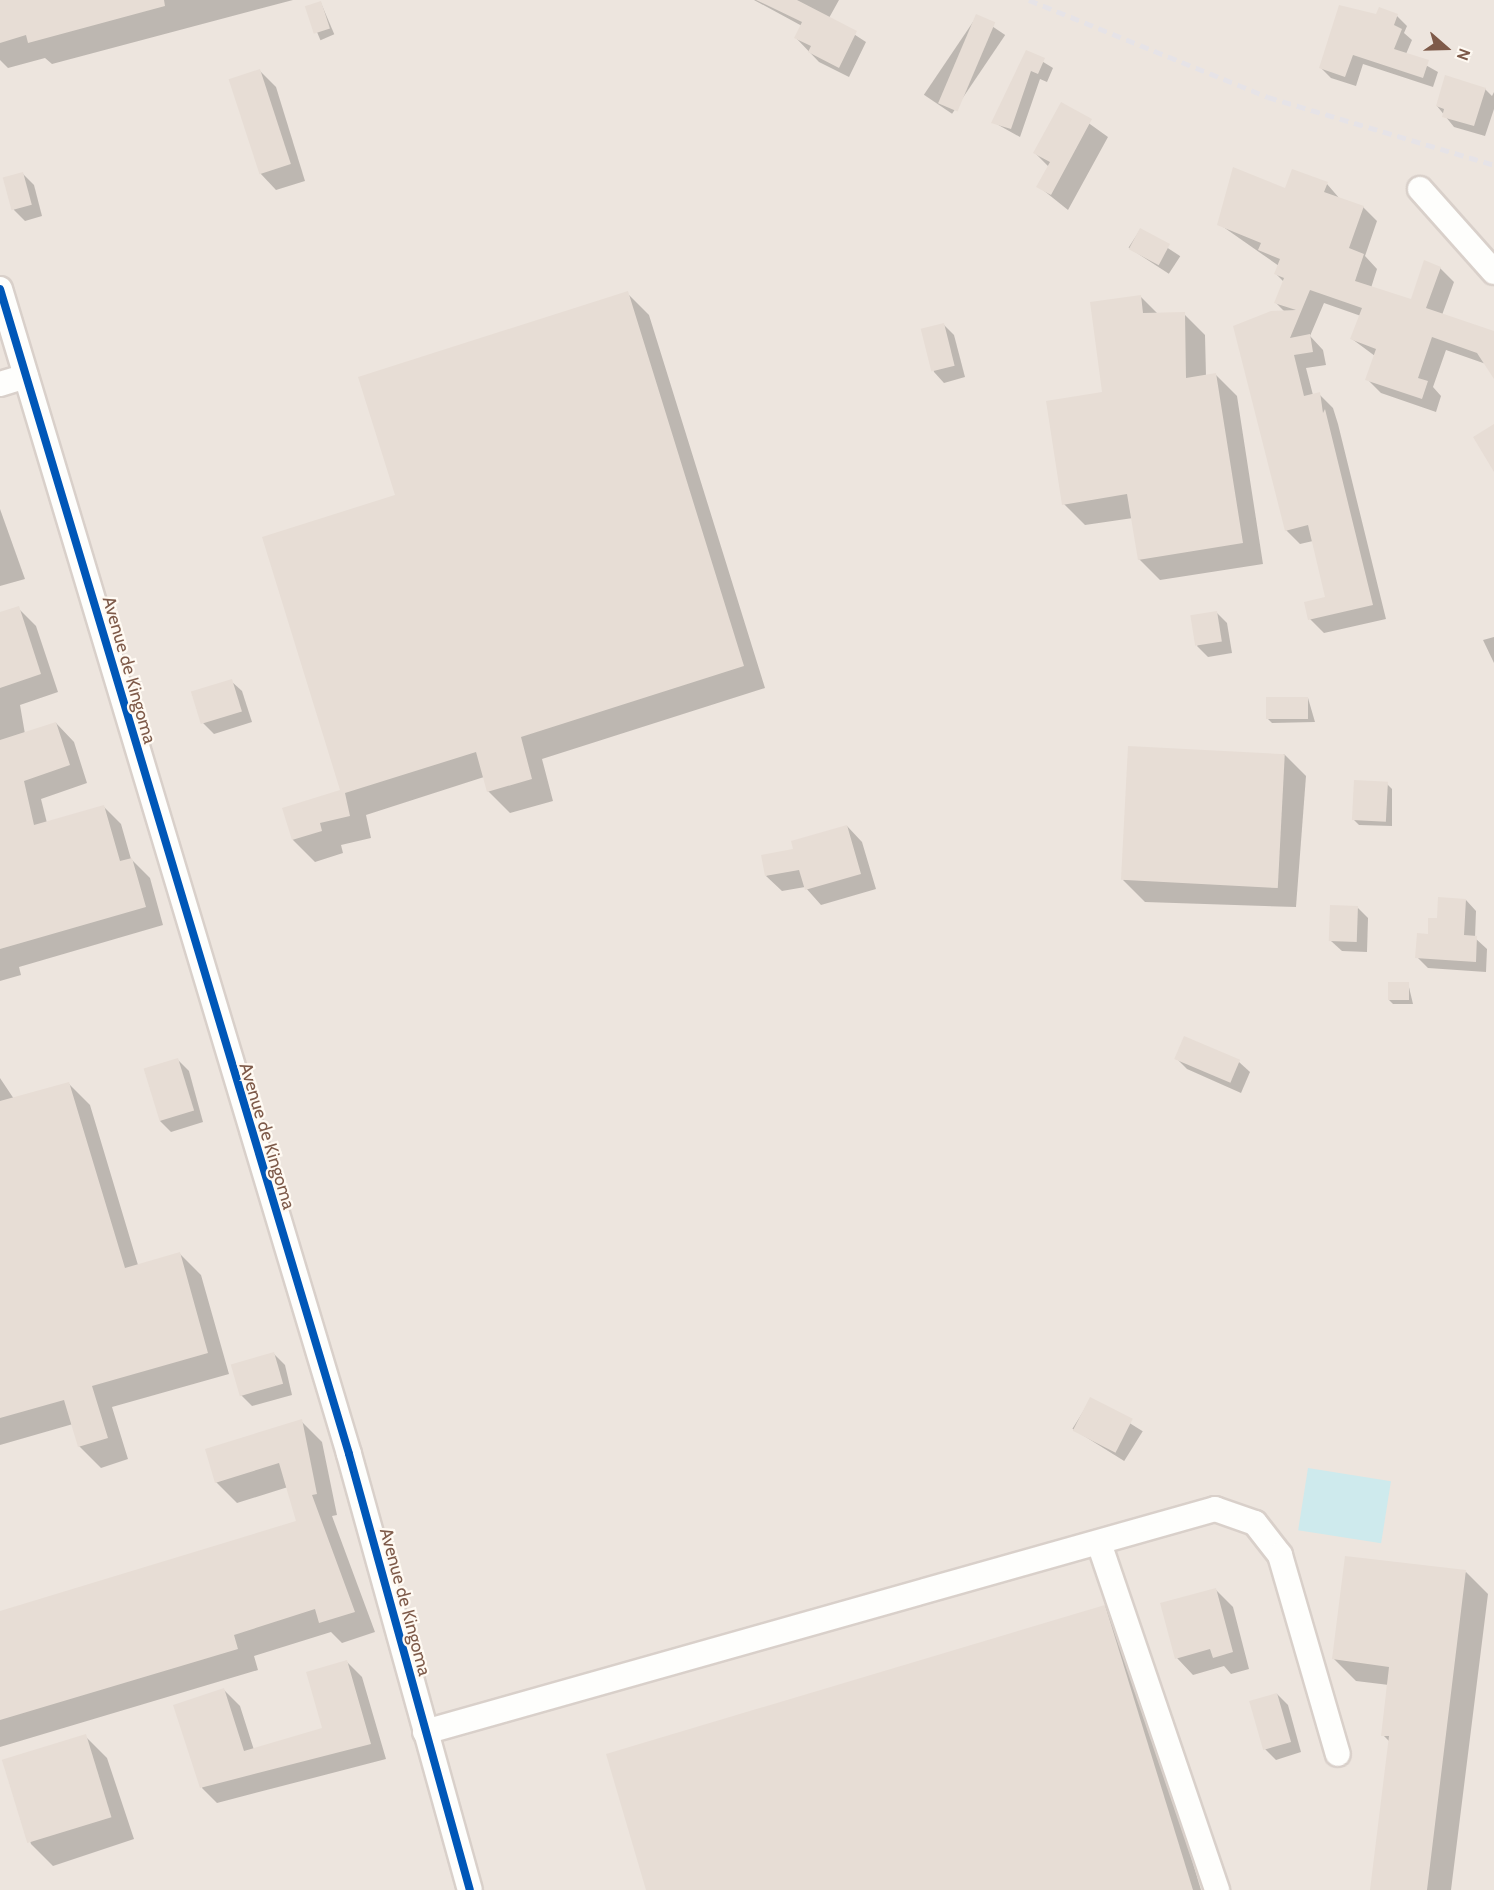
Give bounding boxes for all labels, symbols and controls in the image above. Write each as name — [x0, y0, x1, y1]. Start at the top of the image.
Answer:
north arrow — [1416, 18, 1476, 78]
text: N — [1453, 46, 1474, 63]
street label: Avenue de Kingoma — [98, 594, 160, 746]
street label: Avenue de Kingoma — [234, 1060, 300, 1212]
street label: Avenue de Kingoma — [375, 1526, 435, 1678]

